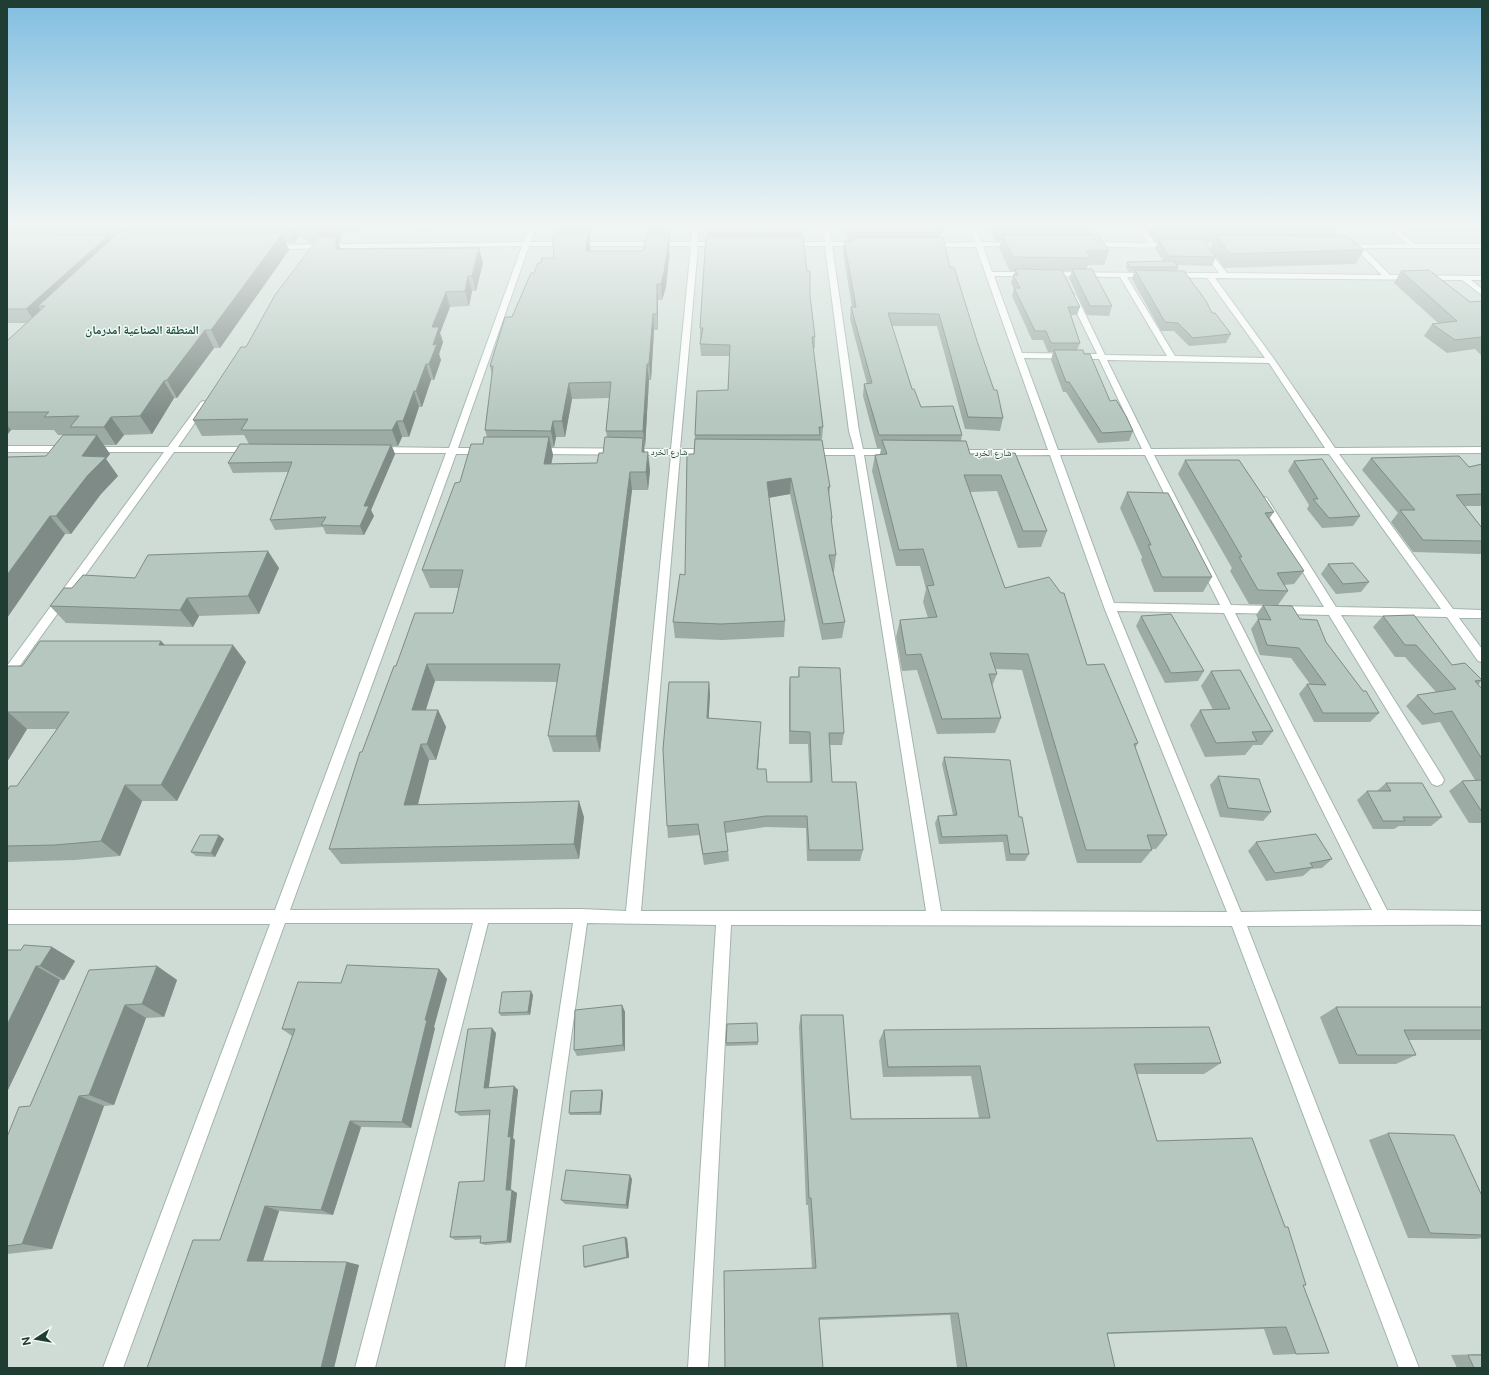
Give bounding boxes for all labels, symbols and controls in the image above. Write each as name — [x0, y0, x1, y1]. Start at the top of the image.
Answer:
district label: المنطقة الصناعية امدرمان — [85, 323, 199, 338]
street label: شارع الخرد — [651, 446, 687, 458]
street label: شارع الخرد — [975, 447, 1011, 459]
north arrow — [16, 1319, 56, 1359]
text: N — [19, 1336, 33, 1347]

